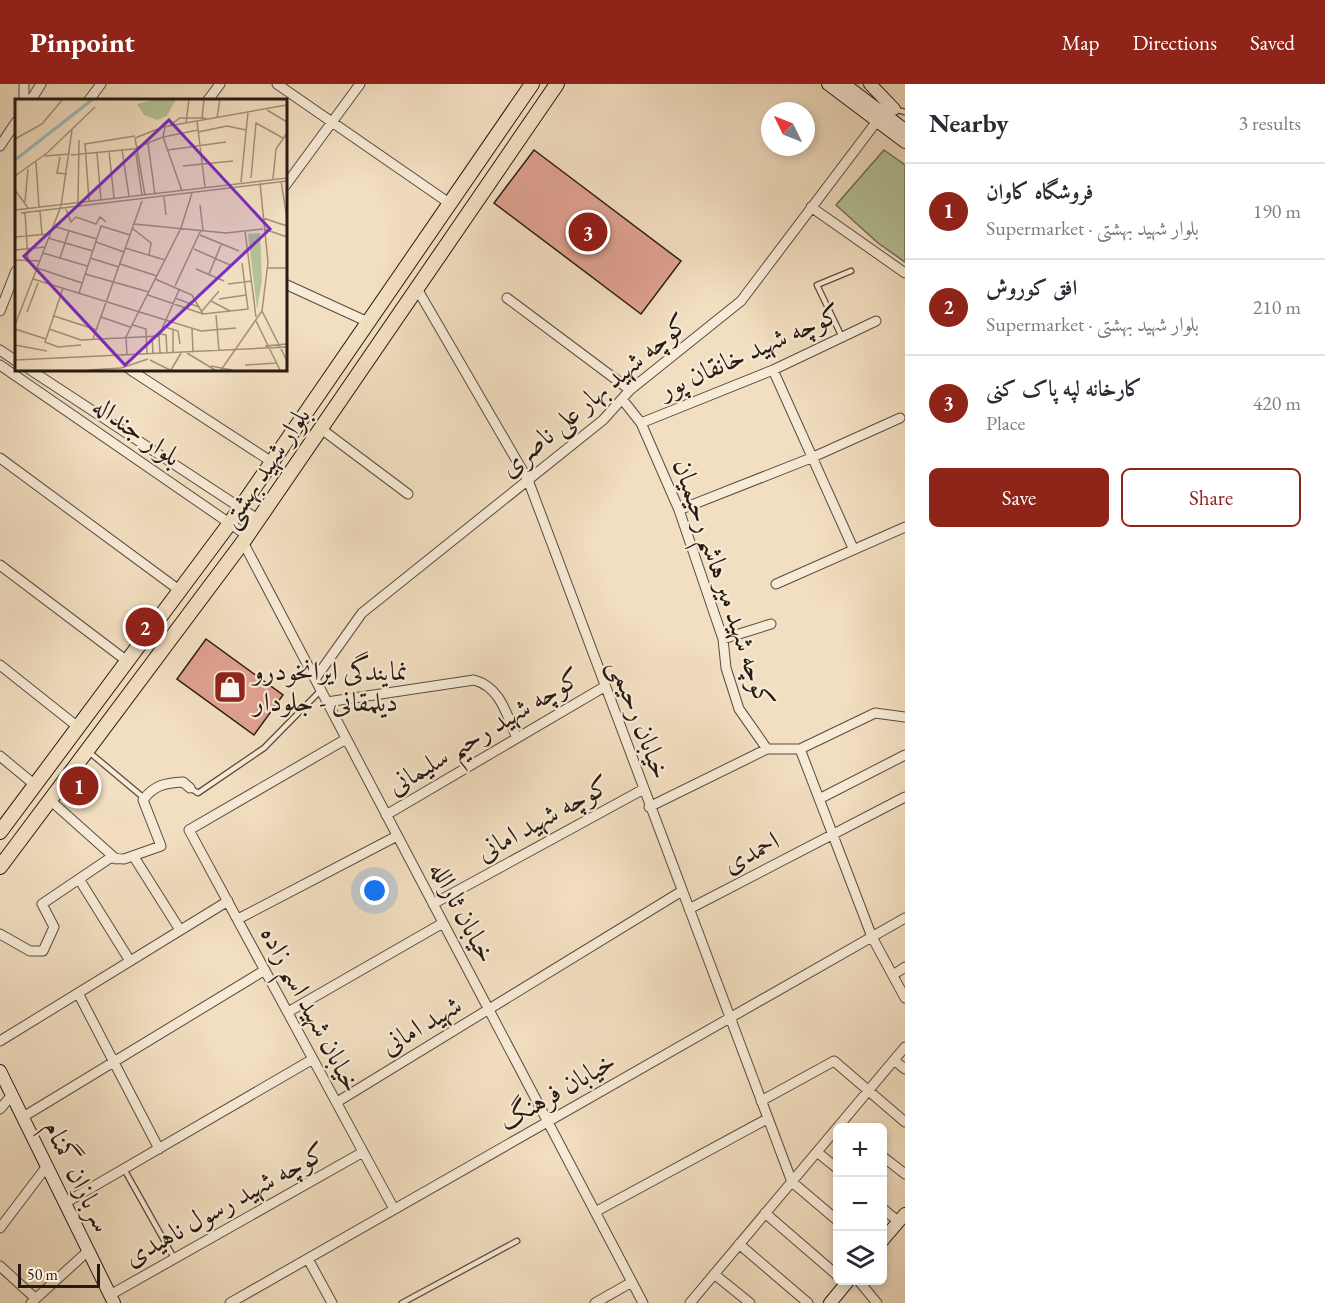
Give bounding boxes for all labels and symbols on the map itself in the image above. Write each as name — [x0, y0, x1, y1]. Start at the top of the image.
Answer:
inset map — [15, 99, 286, 370]
north arrow — [761, 102, 815, 156]
pin: 3 — [568, 210, 608, 254]
street label: کوچه شهید خانقان پور — [651, 295, 847, 409]
street label: کوچه شهید بهار علی ناصری — [492, 305, 698, 487]
street label: بلوار جنداله — [86, 388, 188, 474]
street label: بلوار شهید بهشتی — [211, 400, 319, 535]
street label: کوچه شهید میر هاشم رحیمیان — [656, 454, 783, 715]
pin: 2 — [126, 604, 164, 650]
place label: نمایندگی ایرانخودرو دیلمقانی - جلودار — [250, 651, 408, 719]
street label: خیابان رحیمی — [601, 654, 679, 784]
street label: کوچه شهید رحیم سلیمانی — [380, 659, 592, 811]
shop icon: نمایندگی ایرانخودرو دیلمقانی - جلودار — [212, 669, 248, 705]
pin: 1 — [60, 764, 98, 808]
street label: کوچه شهید امانی — [470, 766, 616, 870]
street label: احمدی — [717, 823, 785, 881]
street label: خیابان ثارالله — [422, 855, 505, 969]
your location — [360, 876, 389, 905]
street label: خیابان شهید اسم زاده — [244, 920, 370, 1103]
street label: شهید امانی — [374, 987, 468, 1062]
street label: خیابان فرهنگ — [492, 1043, 621, 1138]
street label: سربازان گمنام — [31, 1114, 121, 1240]
street label: کوچه شهید رسول ناهیدی — [117, 1133, 333, 1275]
scale bar — [18, 1261, 100, 1288]

